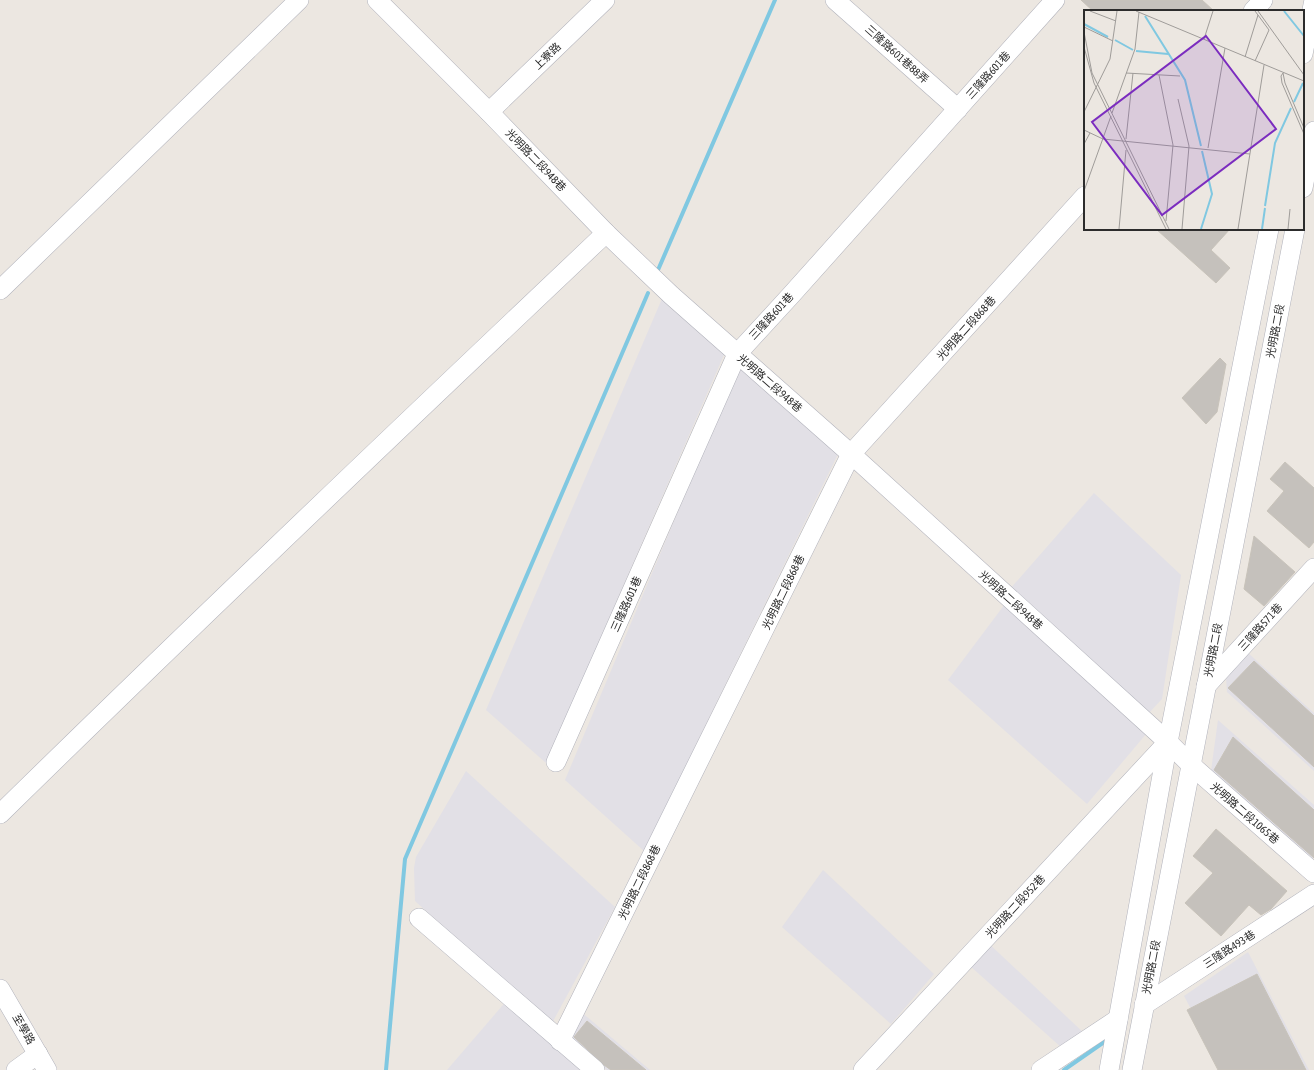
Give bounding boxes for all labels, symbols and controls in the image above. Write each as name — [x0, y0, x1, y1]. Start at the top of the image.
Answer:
inset map — [1084, 10, 1304, 230]
street label: 三隆路601巷88弄 — [863, 22, 931, 86]
street label: 上寮路 — [531, 40, 563, 72]
street label: 三隆路601巷 — [964, 49, 1012, 101]
street label: 光明路二段948巷 — [503, 127, 569, 193]
street label: 三隆路601巷 — [746, 290, 796, 342]
street label: 光明路二段868巷 — [934, 294, 998, 362]
street label: 光明路二段 — [1264, 303, 1286, 359]
street label: 光明路二段948巷 — [735, 352, 805, 414]
street label: 光明路二段868巷 — [760, 553, 806, 631]
street label: 光明路二段948巷 — [977, 568, 1045, 632]
street label: 三隆路601巷 — [608, 574, 644, 634]
street label: 三隆路571巷 — [1236, 601, 1284, 653]
street label: 光明路二段 — [1202, 622, 1224, 678]
street label: 光明路二段1065巷 — [1208, 780, 1282, 846]
street label: 光明路二段868巷 — [616, 843, 662, 921]
street label: 光明路二段952巷 — [983, 872, 1047, 940]
street label: 三隆路493巷 — [1201, 928, 1257, 970]
street label: 光明路二段 — [1140, 939, 1162, 995]
street label: 至學路 — [11, 1012, 37, 1046]

